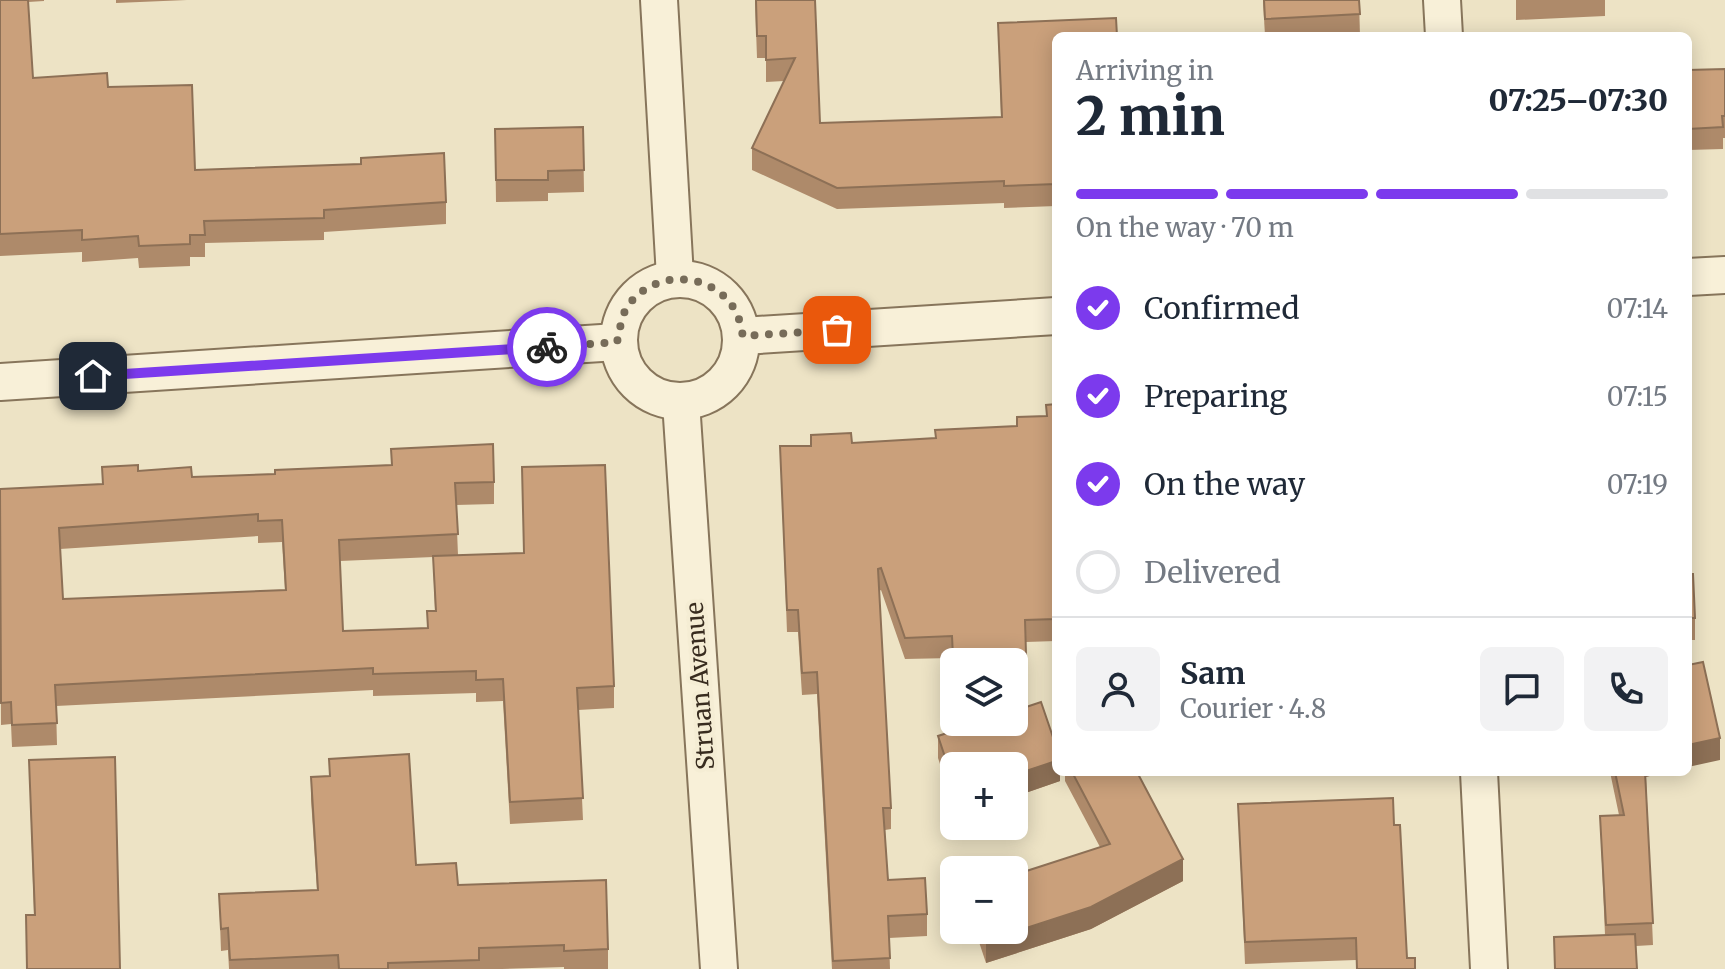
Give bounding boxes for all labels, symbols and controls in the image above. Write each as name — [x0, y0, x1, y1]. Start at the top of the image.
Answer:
text: Arriving in — [1076, 54, 1214, 87]
text: 07:25–07:30 — [1489, 81, 1668, 119]
text: 2 min — [1076, 84, 1225, 149]
text: On the way · 70 m — [1076, 211, 1294, 244]
icon: check — [1076, 286, 1120, 330]
text: Confirmed — [1144, 289, 1299, 327]
text: 07:14 — [1607, 292, 1668, 325]
pin — [803, 296, 871, 364]
courier — [507, 307, 587, 387]
icon: bag — [815, 308, 859, 352]
icon: bike — [525, 325, 569, 369]
pin — [59, 342, 127, 410]
icon: home — [71, 354, 115, 398]
icon: check — [1076, 374, 1120, 418]
text: Preparing — [1144, 377, 1287, 415]
text: 07:15 — [1607, 380, 1668, 413]
icon: check — [1076, 462, 1120, 506]
text: On the way — [1144, 465, 1305, 503]
text: 07:19 — [1607, 468, 1668, 501]
text: Delivered — [1144, 553, 1281, 591]
street label: Struan Avenue — [679, 601, 721, 771]
button: person — [1076, 647, 1160, 731]
button: chat — [1480, 647, 1564, 731]
button: phone — [1584, 647, 1668, 731]
map controls — [940, 648, 1028, 944]
button: layers — [940, 648, 1028, 736]
text: Sam — [1180, 654, 1245, 692]
text: Courier · 4.8 — [1180, 692, 1326, 725]
button: + — [940, 752, 1028, 840]
button: − — [940, 856, 1028, 944]

